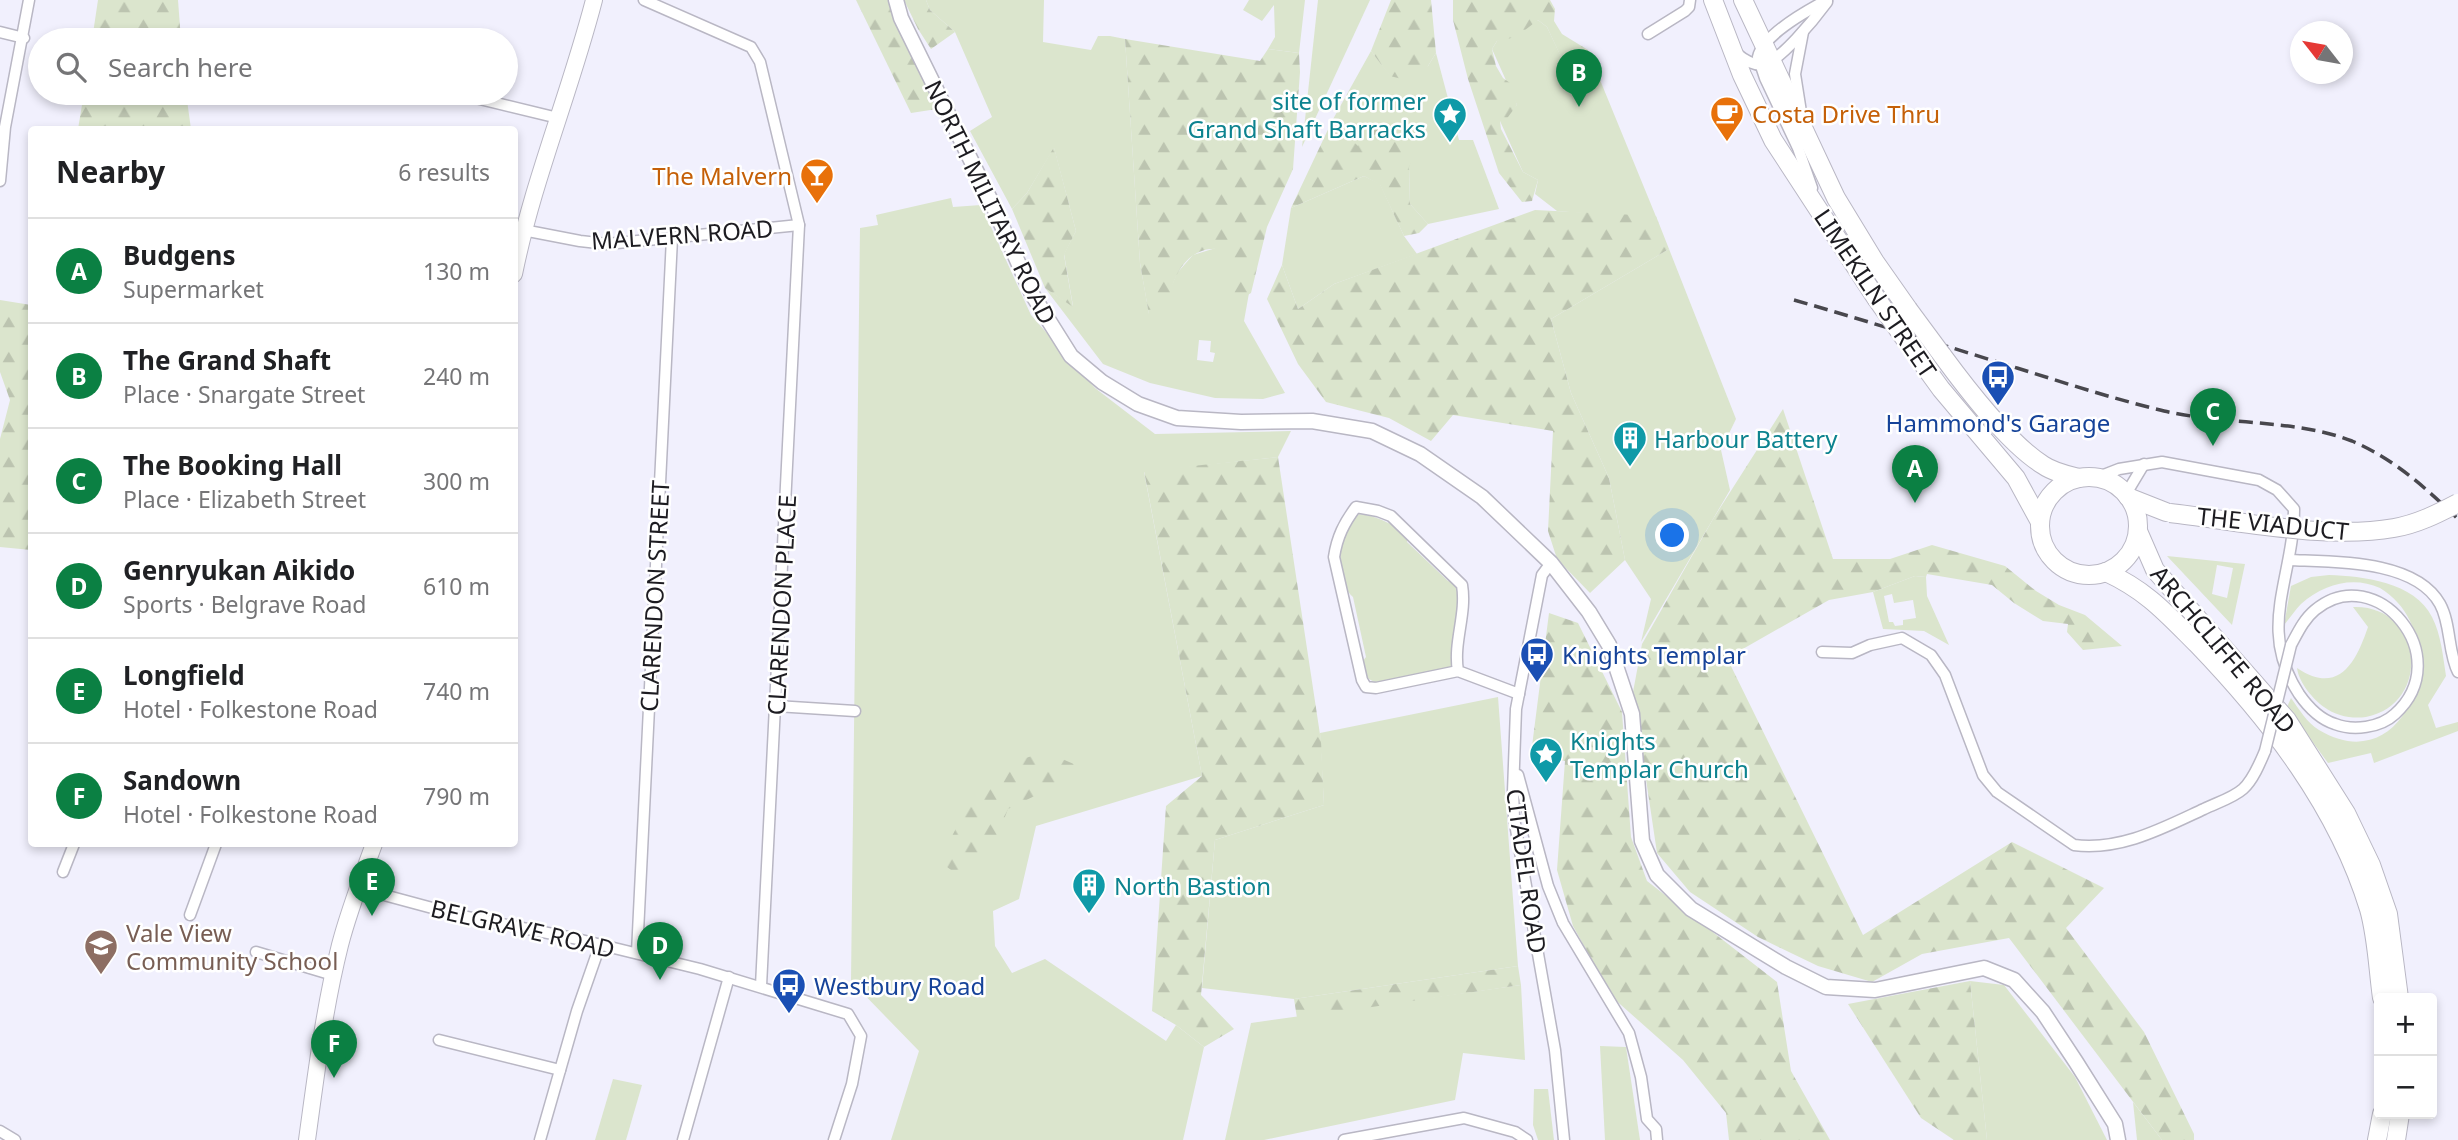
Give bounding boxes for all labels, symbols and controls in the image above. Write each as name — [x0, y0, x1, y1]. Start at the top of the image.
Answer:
north arrow — [2290, 21, 2353, 84]
search box — [28, 28, 518, 105]
icon: search — [52, 48, 90, 86]
text: Search here — [108, 49, 253, 85]
pin: B — [1556, 49, 1602, 107]
street label: NORTH MILITARY ROAD — [917, 74, 1065, 330]
place label: site of former Grand Shaft Barracks — [1187, 84, 1426, 145]
cafe icon: Costa Drive Thru — [1708, 94, 1746, 143]
place icon: site of former Grand Shaft Barracks — [1431, 95, 1469, 144]
place label: Costa Drive Thru — [1752, 97, 1940, 130]
text: Nearby — [56, 151, 165, 192]
text: 6 results — [398, 156, 490, 188]
bar icon: The Malvern — [798, 156, 836, 205]
place label: The Malvern — [652, 159, 792, 192]
street label: LIMEKILN STREET — [1807, 202, 1945, 385]
street label: MALVERN ROAD — [590, 211, 774, 257]
text: Budgens — [123, 237, 236, 273]
text: A — [71, 255, 87, 287]
text: 130 m — [423, 255, 490, 287]
text: Supermarket — [123, 273, 264, 305]
text: The Grand Shaft — [123, 342, 331, 378]
bus stop icon: Hammond's Garage — [1979, 358, 2017, 407]
text: B — [71, 360, 87, 392]
text: 240 m — [423, 360, 490, 392]
text: Place · Snargate Street — [123, 378, 365, 410]
pin: C — [2190, 388, 2236, 446]
place label: Hammond's Garage — [1886, 406, 2110, 439]
building icon: Harbour Battery — [1611, 419, 1649, 468]
place label: Harbour Battery — [1654, 422, 1838, 455]
pin: A — [1892, 445, 1938, 503]
text: The Booking Hall — [123, 447, 342, 483]
text: C — [72, 465, 86, 497]
text: 300 m — [423, 465, 490, 497]
street label: CLARENDON STREET — [631, 479, 677, 713]
text: Place · Elizabeth Street — [123, 483, 366, 515]
street label: CLARENDON PLACE — [759, 494, 803, 716]
street label: THE VIADUCT — [2196, 499, 2351, 547]
your location — [1655, 518, 1689, 552]
text: Genryukan Aikido — [123, 552, 355, 588]
street label: ARCHCLIFFE ROAD — [2144, 558, 2304, 740]
text: D — [71, 570, 87, 602]
text: 610 m — [423, 570, 490, 602]
text: Sports · Belgrave Road — [123, 588, 366, 620]
bus stop icon: Knights Templar — [1518, 635, 1556, 684]
place label: Knights Templar — [1562, 638, 1746, 671]
text: Longfield — [123, 657, 245, 693]
text: E — [73, 675, 85, 707]
text: 740 m — [423, 675, 490, 707]
text: Hotel · Folkestone Road — [123, 693, 378, 725]
place label: Knights Templar Church — [1570, 724, 1749, 785]
place icon: Knights Templar Church — [1527, 735, 1565, 784]
text: Sandown — [123, 762, 241, 798]
text: F — [73, 780, 85, 812]
text: 790 m — [423, 780, 490, 812]
street label: CITADEL ROAD — [1499, 786, 1555, 956]
text: Hotel · Folkestone Road — [123, 798, 378, 830]
pin: E — [349, 858, 395, 916]
building icon: North Bastion — [1070, 866, 1108, 915]
place label: North Bastion — [1114, 869, 1271, 902]
street label: BELGRAVE ROAD — [428, 891, 618, 965]
place label: Vale View Community School — [126, 916, 338, 977]
pin: D — [637, 922, 683, 980]
school or university icon: Vale View Community School — [82, 927, 120, 976]
bus stop icon: Westbury Road — [770, 966, 808, 1015]
place label: Westbury Road — [814, 969, 985, 1002]
map controls — [2374, 993, 2437, 1119]
button: + — [2374, 993, 2437, 1056]
pin: F — [311, 1020, 357, 1078]
button: − — [2374, 1056, 2437, 1119]

